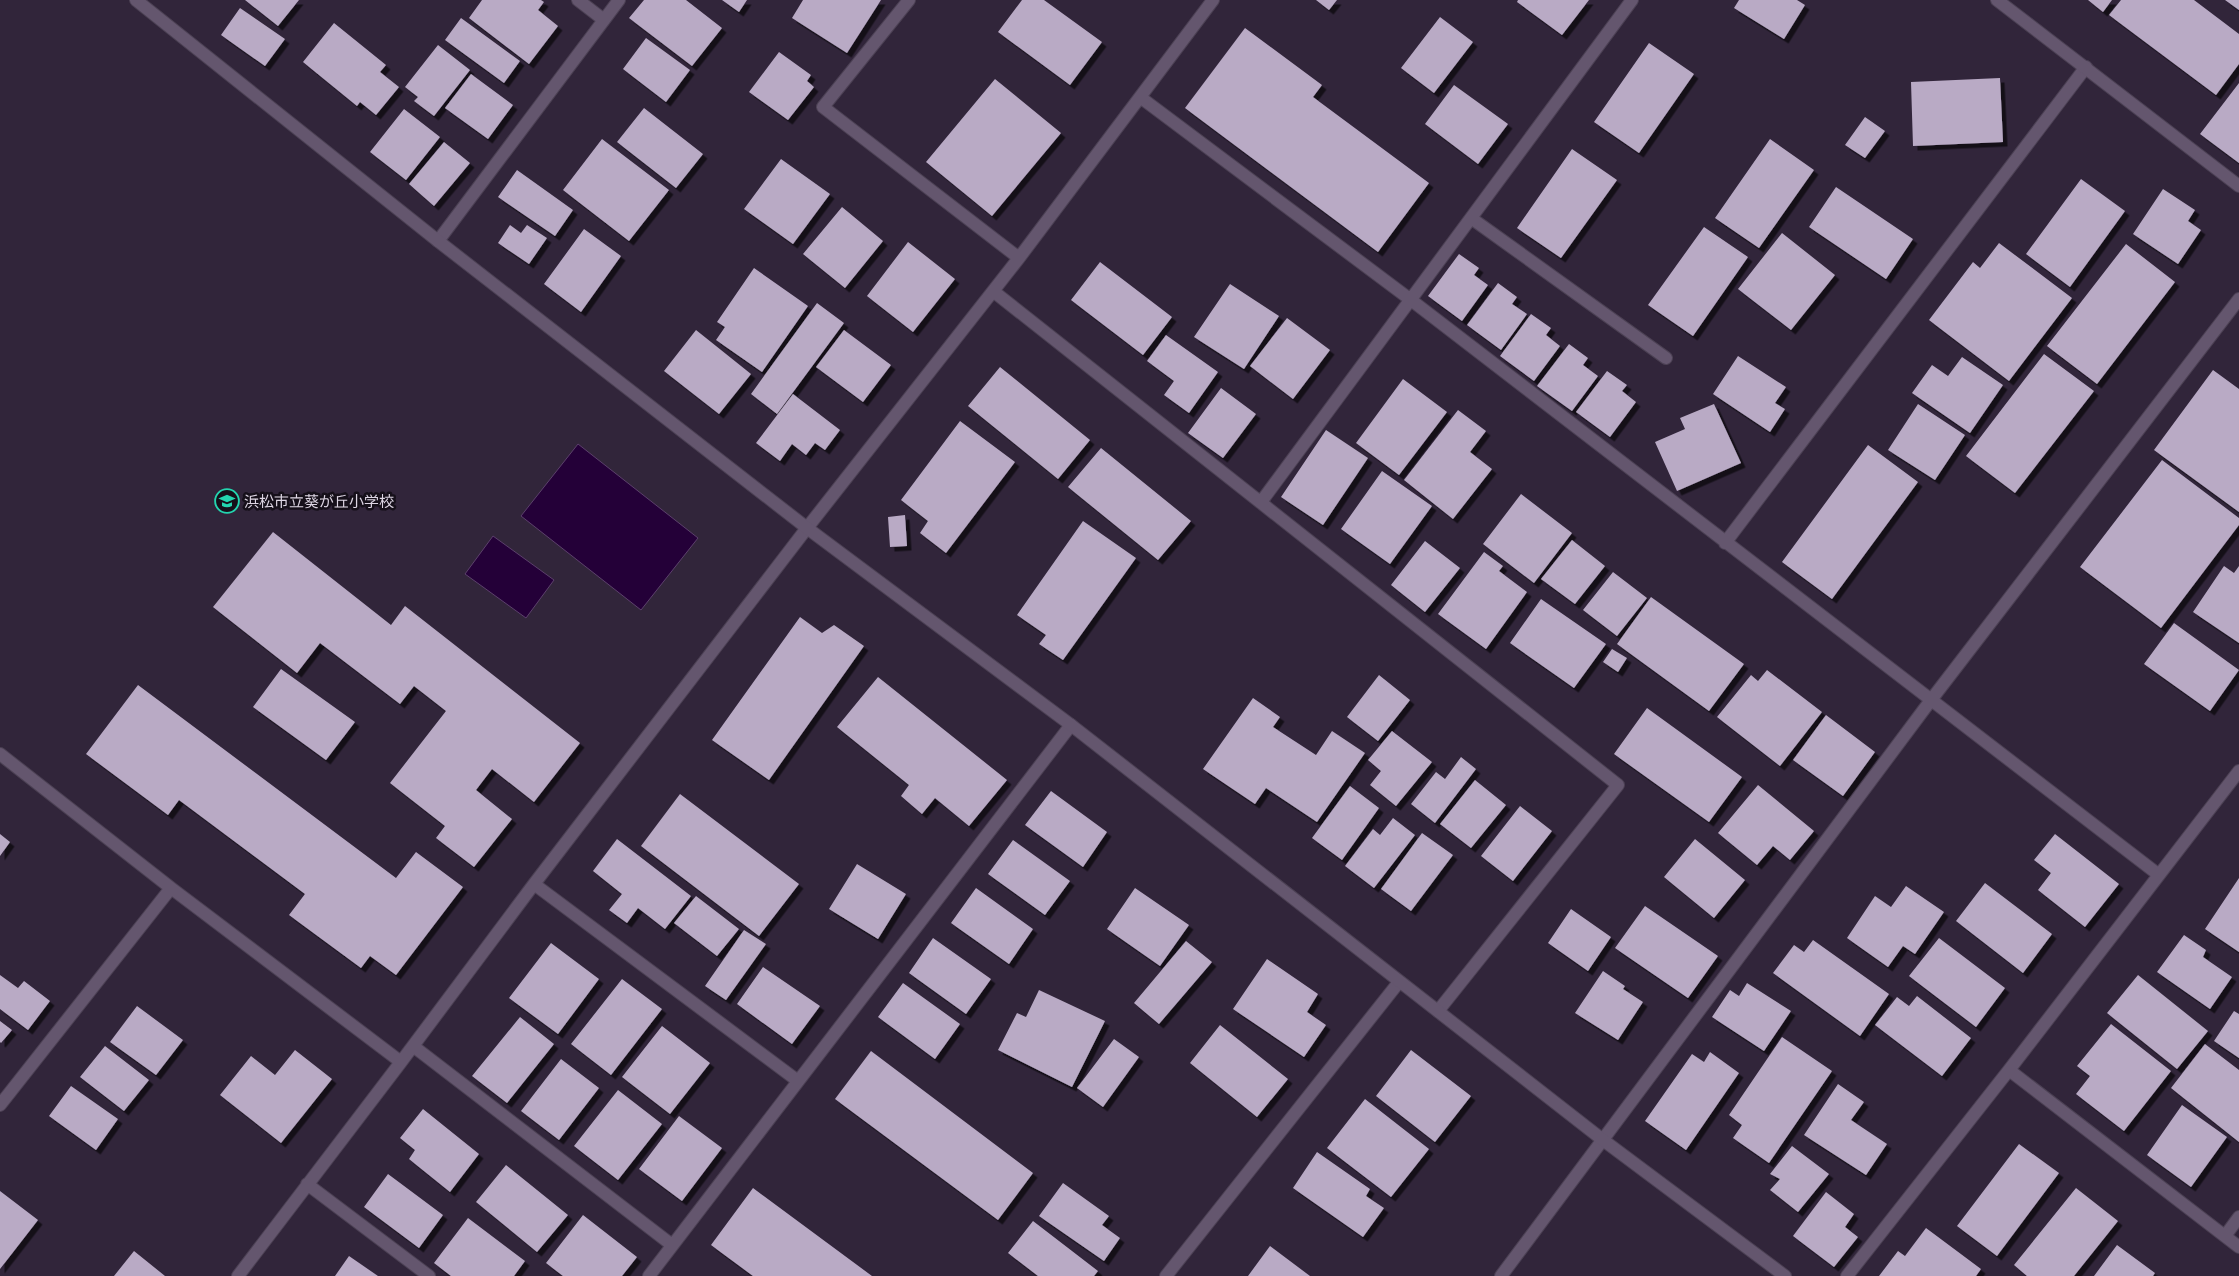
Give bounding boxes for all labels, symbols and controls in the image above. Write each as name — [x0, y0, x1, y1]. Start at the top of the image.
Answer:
school or university icon: 浜松市立葵が丘小学校 — [214, 488, 240, 514]
place label: 浜松市立葵が丘小学校 — [244, 493, 394, 510]

